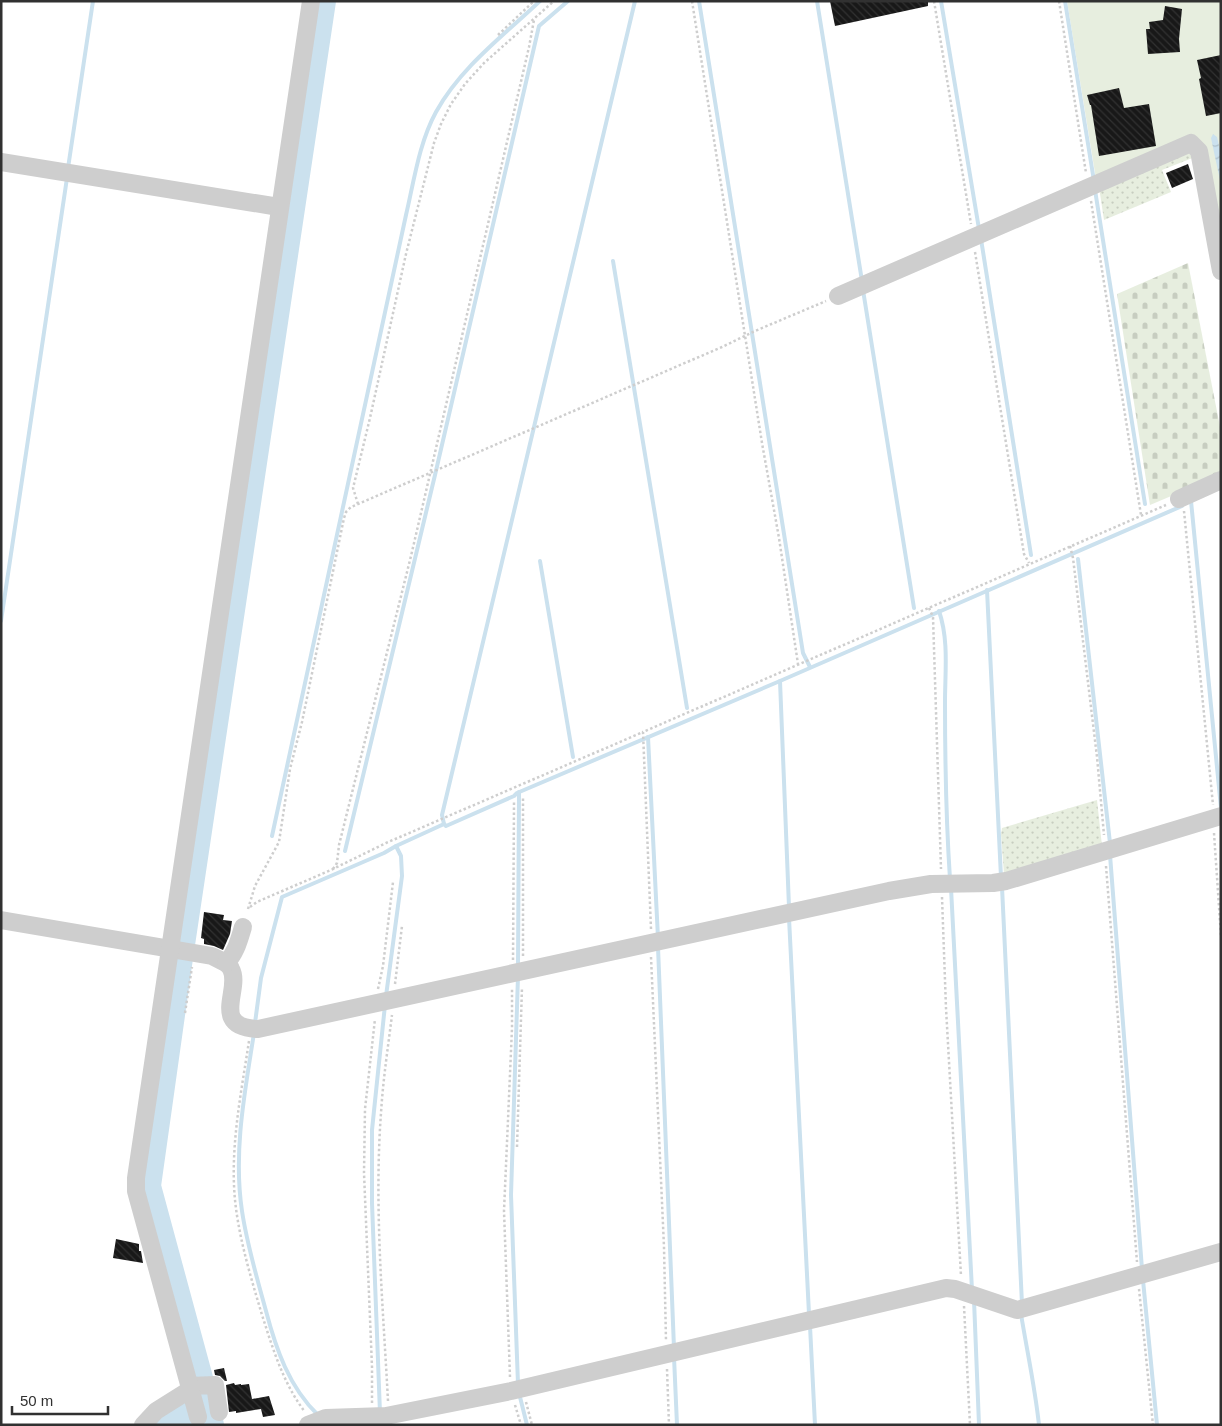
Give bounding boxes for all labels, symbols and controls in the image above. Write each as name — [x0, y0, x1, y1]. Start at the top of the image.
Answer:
scale bar — [12, 1384, 109, 1416]
text: 50 m — [20, 1392, 53, 1409]

